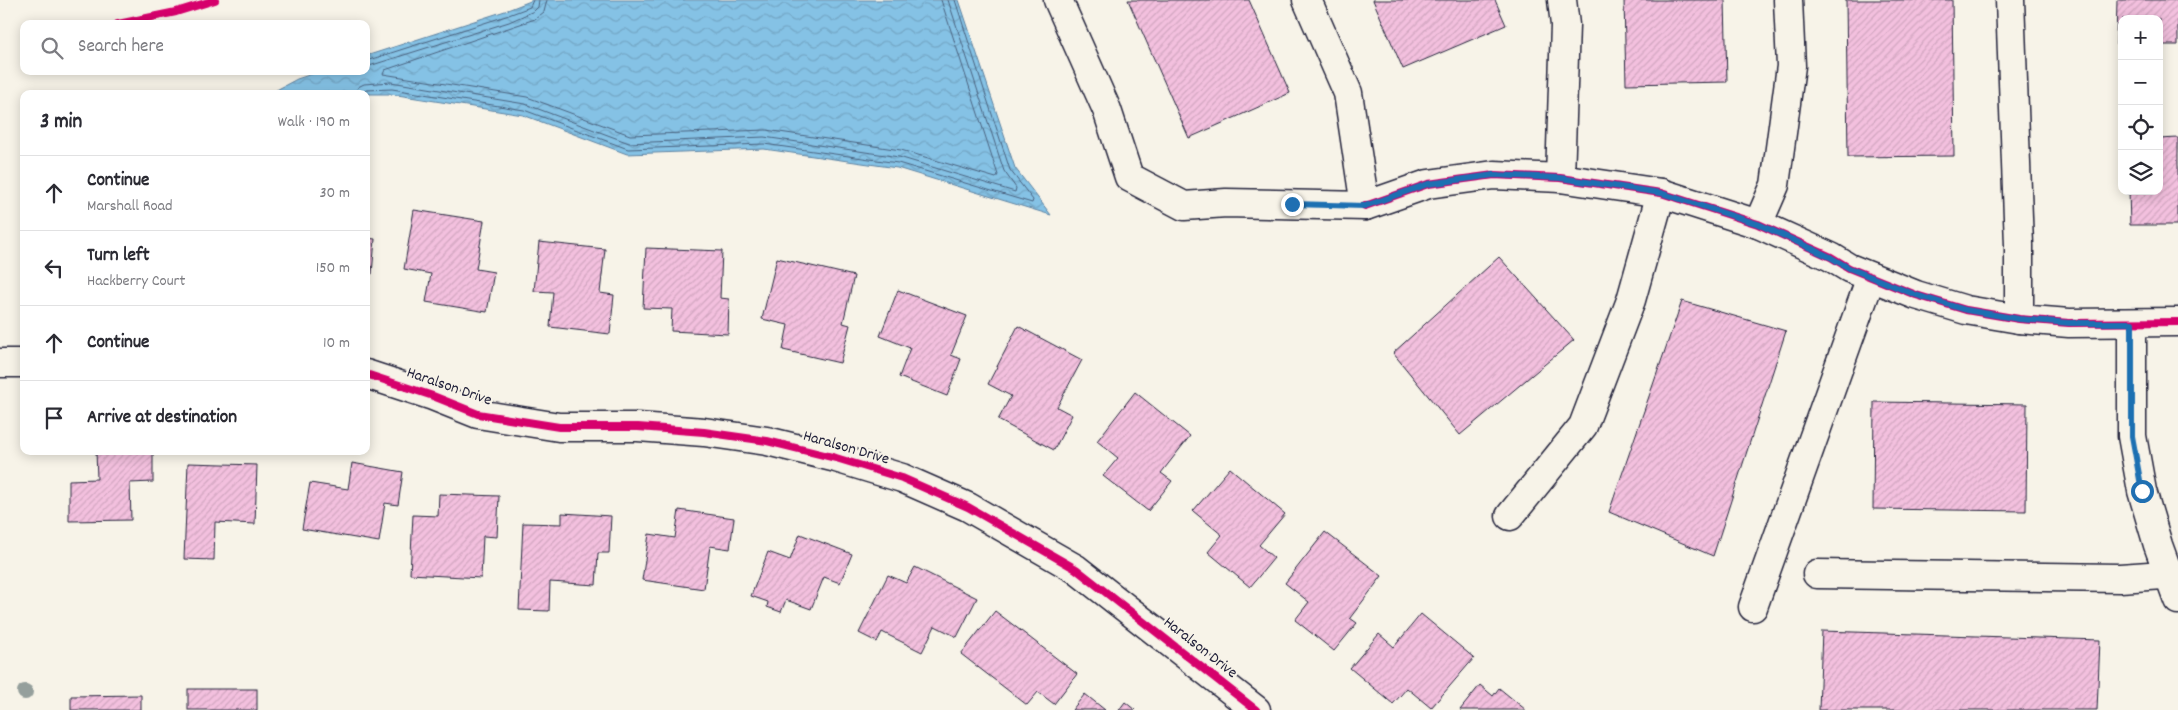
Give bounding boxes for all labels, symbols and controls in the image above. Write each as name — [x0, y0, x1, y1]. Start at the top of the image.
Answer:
map controls — [2118, 15, 2163, 195]
button: + — [2118, 15, 2163, 60]
search box — [20, 20, 370, 75]
icon: search — [38, 34, 66, 62]
text: Search here — [78, 34, 164, 61]
button: − — [2118, 60, 2163, 105]
button: locate — [2118, 105, 2163, 150]
text: 3 min — [40, 108, 82, 138]
text: Walk · 190 m — [278, 111, 350, 134]
button: layers — [2118, 150, 2163, 195]
text: Continue — [87, 168, 149, 195]
icon: ahead — [40, 179, 68, 207]
text: 30 m — [320, 182, 350, 205]
route end — [1281, 193, 1304, 216]
text: Marshall Road — [87, 195, 173, 218]
text: Turn left — [87, 243, 150, 270]
icon: left — [40, 254, 68, 282]
text: 150 m — [316, 257, 350, 280]
text: Hackberry Court — [87, 270, 185, 293]
icon: ahead — [40, 329, 68, 357]
text: Continue — [87, 330, 149, 357]
text: 10 m — [323, 332, 350, 355]
street label: Haralson Drive — [403, 362, 495, 412]
icon: arrive — [40, 404, 68, 432]
text: Arrive at destination — [87, 405, 237, 432]
street label: Haralson Drive — [800, 425, 892, 471]
route start — [2131, 480, 2154, 503]
street label: Haralson Drive — [1158, 612, 1242, 684]

